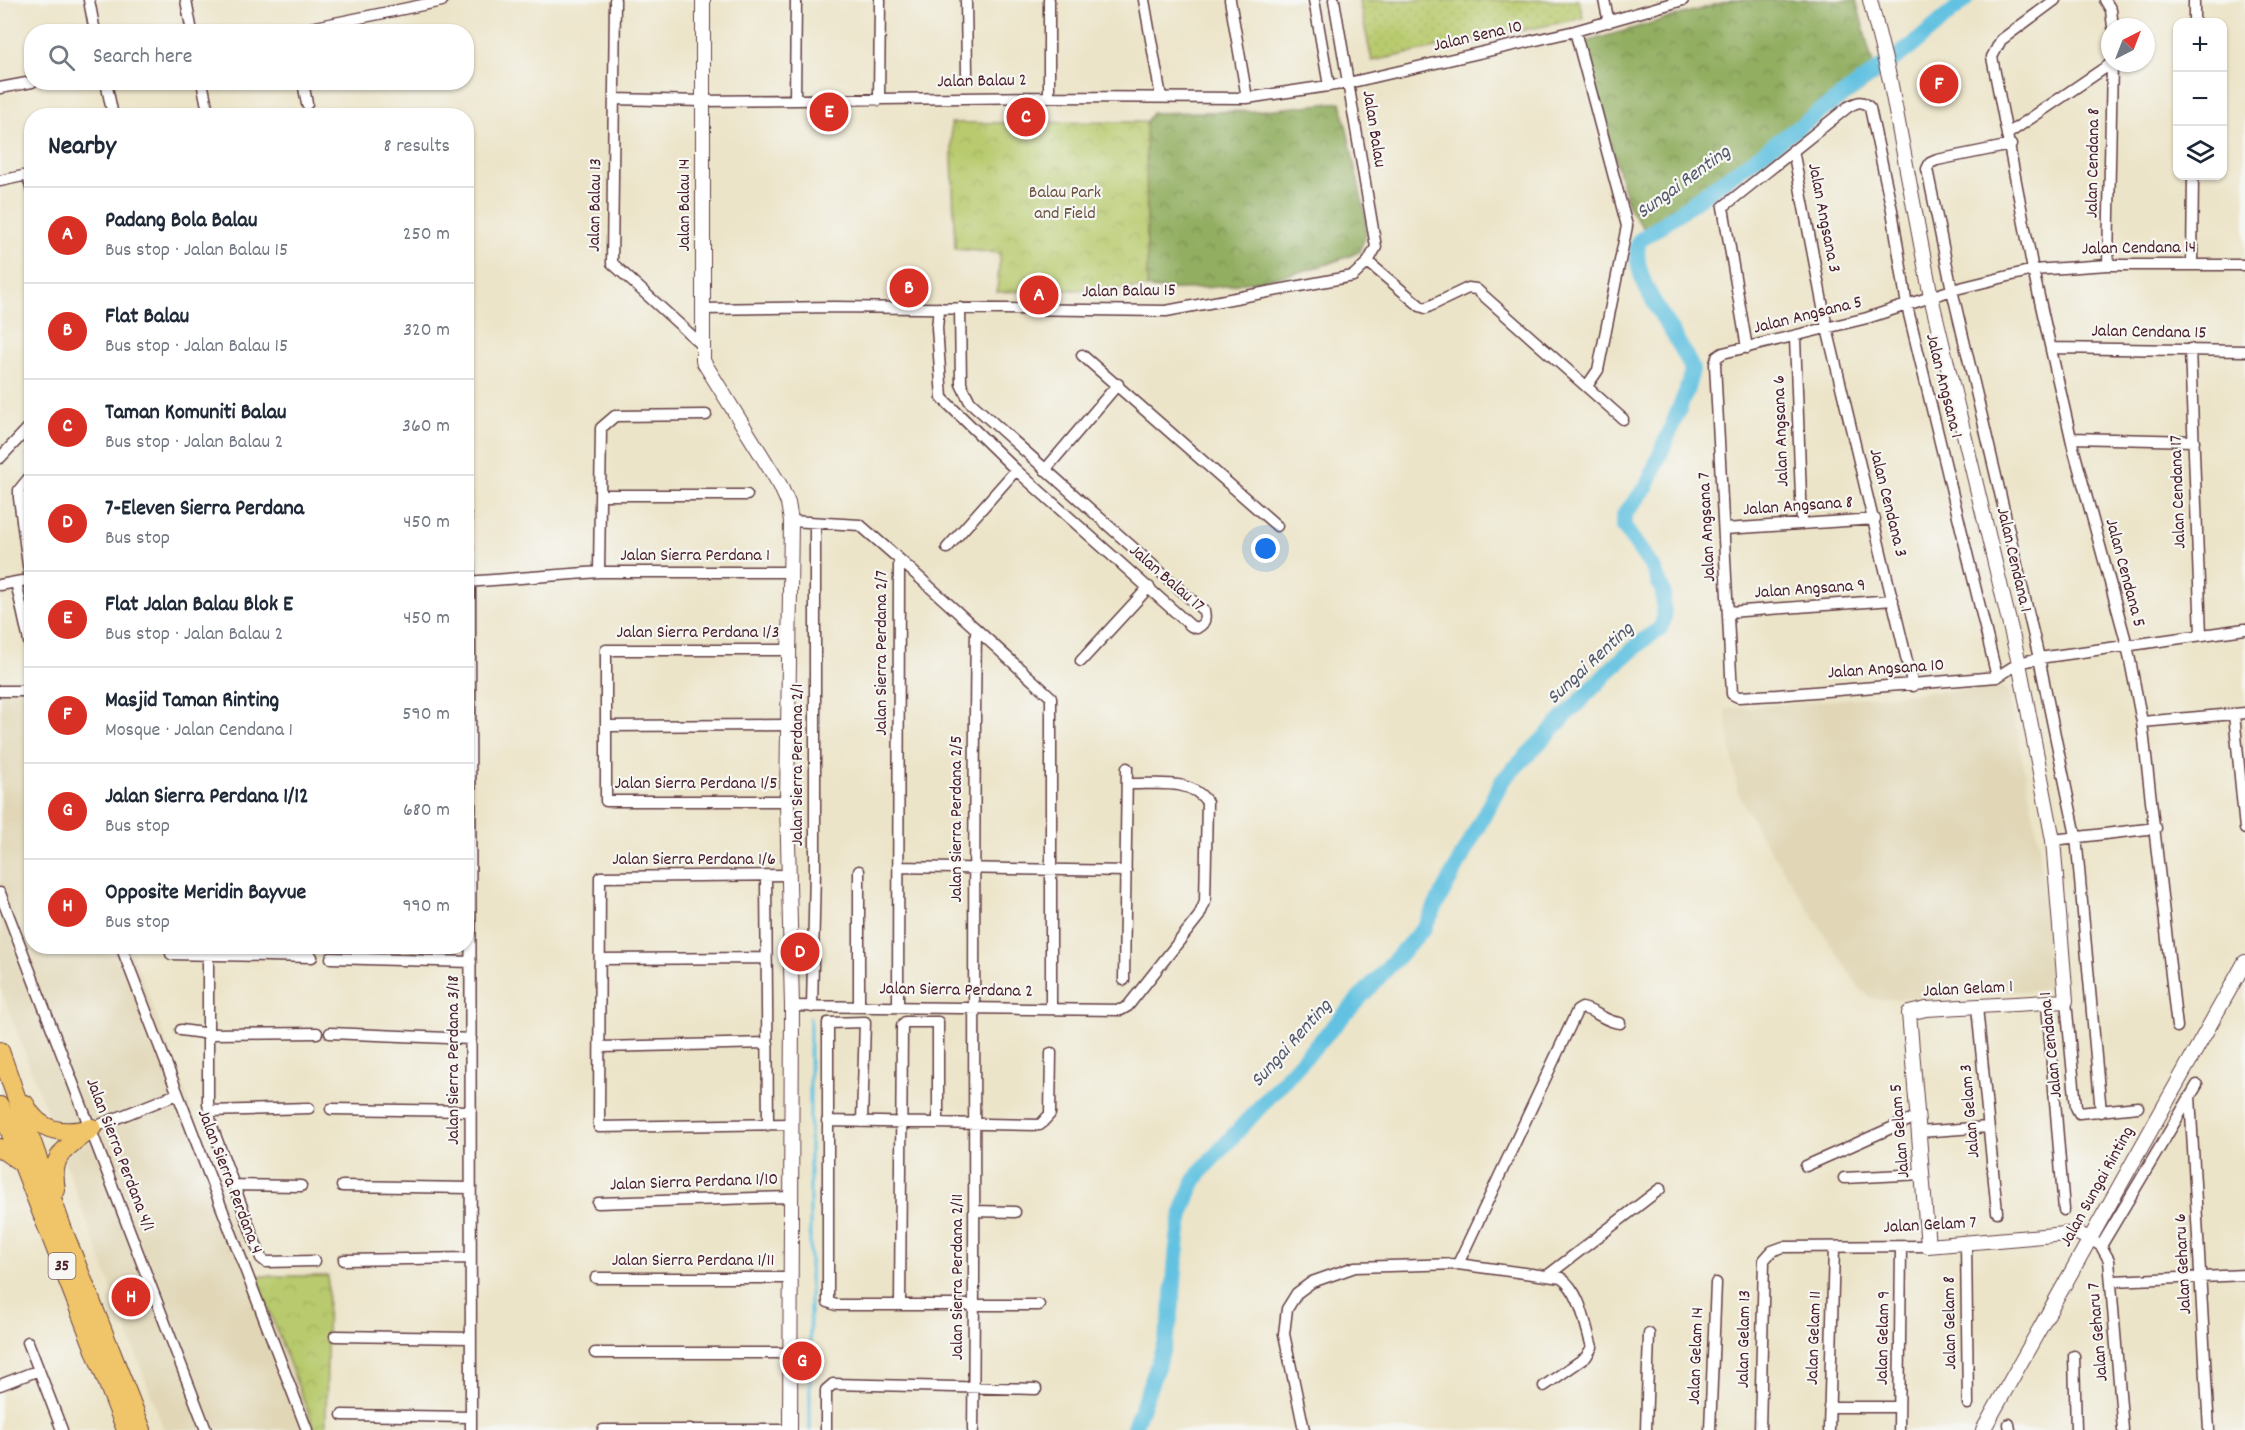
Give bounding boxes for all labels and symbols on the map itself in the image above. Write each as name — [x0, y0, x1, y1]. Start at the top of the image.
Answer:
street label: Jalan Sena 10 — [1431, 15, 1525, 59]
north arrow — [2101, 18, 2155, 72]
pin: F — [1920, 62, 1958, 106]
street label: Jalan Balau 2 — [937, 69, 1027, 95]
street label: Jalan Balau — [1355, 89, 1391, 169]
pin: E — [810, 90, 848, 134]
pin: C — [1006, 94, 1046, 140]
street label: Jalan Cendana 8 — [2081, 108, 2107, 218]
water label: Sungai Renting — [1631, 139, 1738, 227]
street label: Jalan Balau 13 — [583, 158, 609, 252]
street label: Jalan Balau 14 — [673, 158, 698, 252]
street label: Jalan Angsana 3 — [1800, 161, 1846, 275]
park label: Balau Park and Field — [1029, 181, 1101, 227]
street label: Jalan Cendana 14 — [2082, 236, 2196, 262]
pin: B — [890, 266, 928, 310]
pin: A — [1020, 272, 1058, 318]
street label: Jalan Balau 15 — [1082, 279, 1176, 305]
street label: Jalan Angsana 5 — [1751, 290, 1865, 342]
street label: Jalan Cendana 15 — [2091, 319, 2207, 347]
street label: Jalan Angsana 1 — [1918, 331, 1968, 441]
street label: Jalan Angsana 6 — [1768, 375, 1796, 487]
street label: Jalan Cendana 17 — [2165, 435, 2193, 549]
street label: Jalan Cendana 3 — [1861, 446, 1913, 560]
street label: Jalan Angsana 7 — [1693, 471, 1723, 583]
street label: Jalan Angsana 8 — [1742, 491, 1854, 523]
street label: Jalan Cendana 1 — [1989, 505, 2037, 615]
street label: Jalan Cendana 5 — [2098, 516, 2150, 630]
your location — [1251, 534, 1280, 563]
street label: Jalan Balau 17 — [1123, 539, 1209, 619]
street label: Jalan Sierra Perdana 1 — [620, 544, 770, 569]
street label: Jalan Sierra Perdana 2/7 — [870, 570, 895, 736]
street label: Jalan Angsana 9 — [1754, 574, 1866, 606]
water label: Sungai Renting — [1541, 615, 1642, 712]
street label: Jalan Sierra Perdana 1/3 — [617, 621, 779, 646]
street label: Jalan Angsana 10 — [1827, 653, 1945, 687]
street label: Jalan Sierra Perdana 2/1 — [786, 684, 811, 846]
street label: Jalan Sierra Perdana 2/5 — [945, 735, 970, 903]
street label: Jalan Sierra Perdana 1/5 — [614, 772, 778, 797]
street label: Jalan Sierra Perdana 1/6 — [612, 848, 776, 873]
pin: D — [780, 930, 820, 974]
street label: Jalan Sierra Perdana 3/18 — [442, 975, 467, 1145]
street label: Jalan Gelam 1 — [1922, 975, 2014, 1005]
street label: Jalan Sierra Perdana 2 — [879, 977, 1033, 1005]
street label: Jalan Cendana 1 — [2034, 990, 2070, 1100]
water label: Sungai Renting — [1245, 993, 1340, 1094]
street label: Jalan Gelam 3 — [1954, 1063, 1988, 1159]
street label: Jalan Sierra Perdana 4/1 — [78, 1075, 160, 1235]
street label: Jalan Gelam 5 — [1884, 1083, 1918, 1179]
street label: Jalan Sierra Perdana 4 — [190, 1106, 268, 1258]
street label: Jalan Sungai Rinting — [2054, 1122, 2142, 1252]
street label: Jalan Sierra Perdana 1/10 — [609, 1168, 779, 1198]
street label: Jalan Sierra Perdana 2/11 — [946, 1194, 971, 1360]
street label: Jalan Gelam 7 — [1883, 1211, 1977, 1241]
street label: Jalan Geharu 6 — [2169, 1213, 2199, 1315]
street label: Jalan Sierra Perdana 1/11 — [612, 1249, 774, 1274]
road number: 35 — [48, 1253, 76, 1279]
pin: H — [112, 1274, 150, 1320]
street label: Jalan Gelam 8 — [1938, 1276, 1964, 1370]
street label: Jalan Geharu 7 — [2082, 1281, 2116, 1383]
street label: Jalan Gelam 13 — [1732, 1290, 1758, 1388]
street label: Jalan Gelam 11 — [1801, 1290, 1829, 1386]
street label: Jalan Gelam 9 — [1871, 1290, 1897, 1386]
street label: Jalan Gelam 14 — [1683, 1307, 1711, 1405]
pin: G — [782, 1338, 822, 1384]

